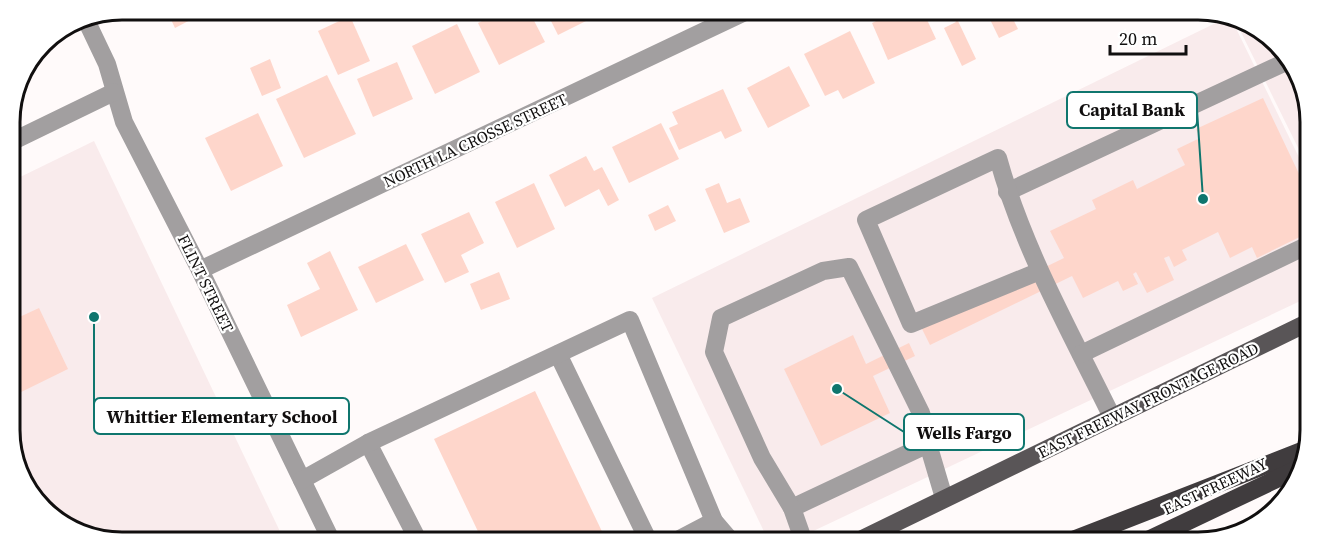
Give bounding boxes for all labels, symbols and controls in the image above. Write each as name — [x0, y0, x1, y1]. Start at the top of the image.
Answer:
scale bar — [1110, 18, 1186, 56]
text: 20 m — [1119, 26, 1157, 51]
street label: NORTH LA CROSSE STREET — [380, 88, 571, 192]
callout: Capital Bank — [1067, 92, 1197, 128]
text: Capital Bank — [1079, 97, 1185, 122]
street label: FLINT STREET — [173, 230, 239, 336]
street label: EAST FREEWAY FRONTAGE ROAD — [1034, 337, 1262, 463]
callout: Whittier Elementary School — [94, 398, 349, 434]
text: Whittier Elementary School — [106, 404, 338, 429]
callout: Wells Fargo — [904, 414, 1024, 450]
text: Wells Fargo — [916, 420, 1012, 445]
street label: EAST FREEWAY — [1159, 452, 1271, 520]

